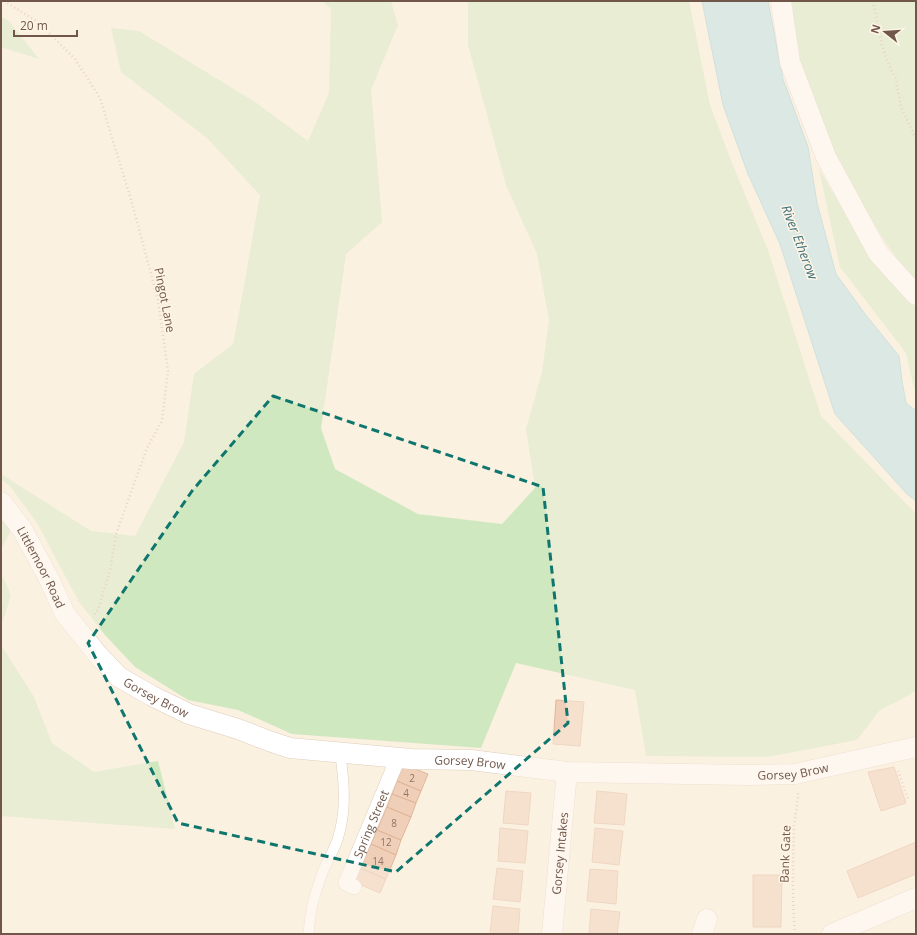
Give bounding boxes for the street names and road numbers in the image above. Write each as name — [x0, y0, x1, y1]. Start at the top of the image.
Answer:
street label: Pingot Lane — [150, 266, 180, 334]
street label: Littlemoor Road — [14, 523, 70, 611]
street label: Gorsey Brow — [120, 673, 192, 722]
street label: Gorsey Brow — [434, 751, 507, 773]
street label: Gorsey Brow — [757, 758, 831, 783]
street label: Spring Street — [349, 787, 392, 861]
street label: Gorsey Intakes — [547, 811, 572, 895]
street label: Bank Gate — [775, 825, 795, 883]

